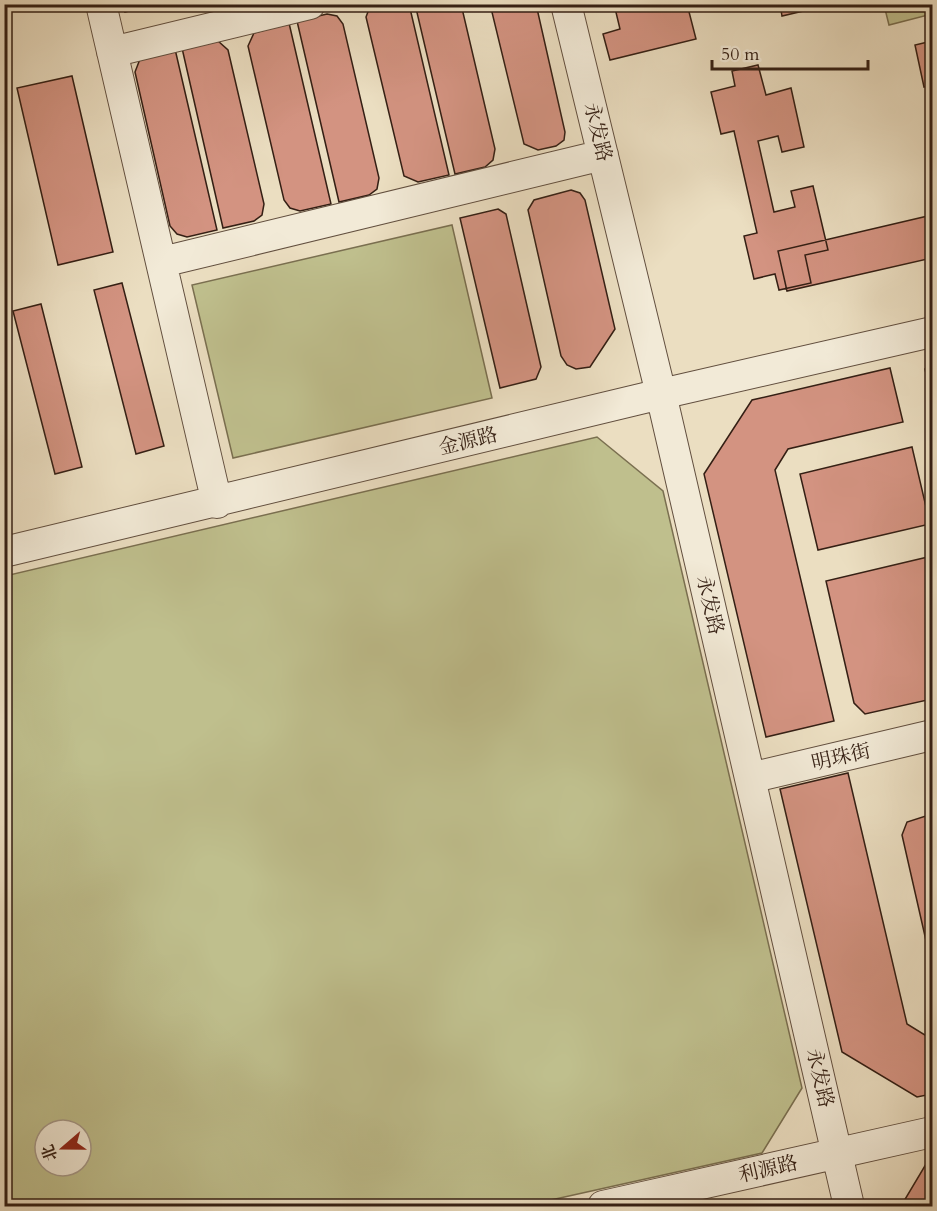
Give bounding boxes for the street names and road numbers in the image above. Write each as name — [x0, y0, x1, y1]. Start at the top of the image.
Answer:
street label: 永发路 — [578, 100, 618, 164]
street label: 金源路 — [436, 421, 500, 461]
street label: 永发路 — [690, 573, 730, 637]
street label: 明珠街 — [809, 737, 873, 777]
street label: 永发路 — [800, 1046, 840, 1110]
street label: 利源路 — [736, 1149, 800, 1189]

